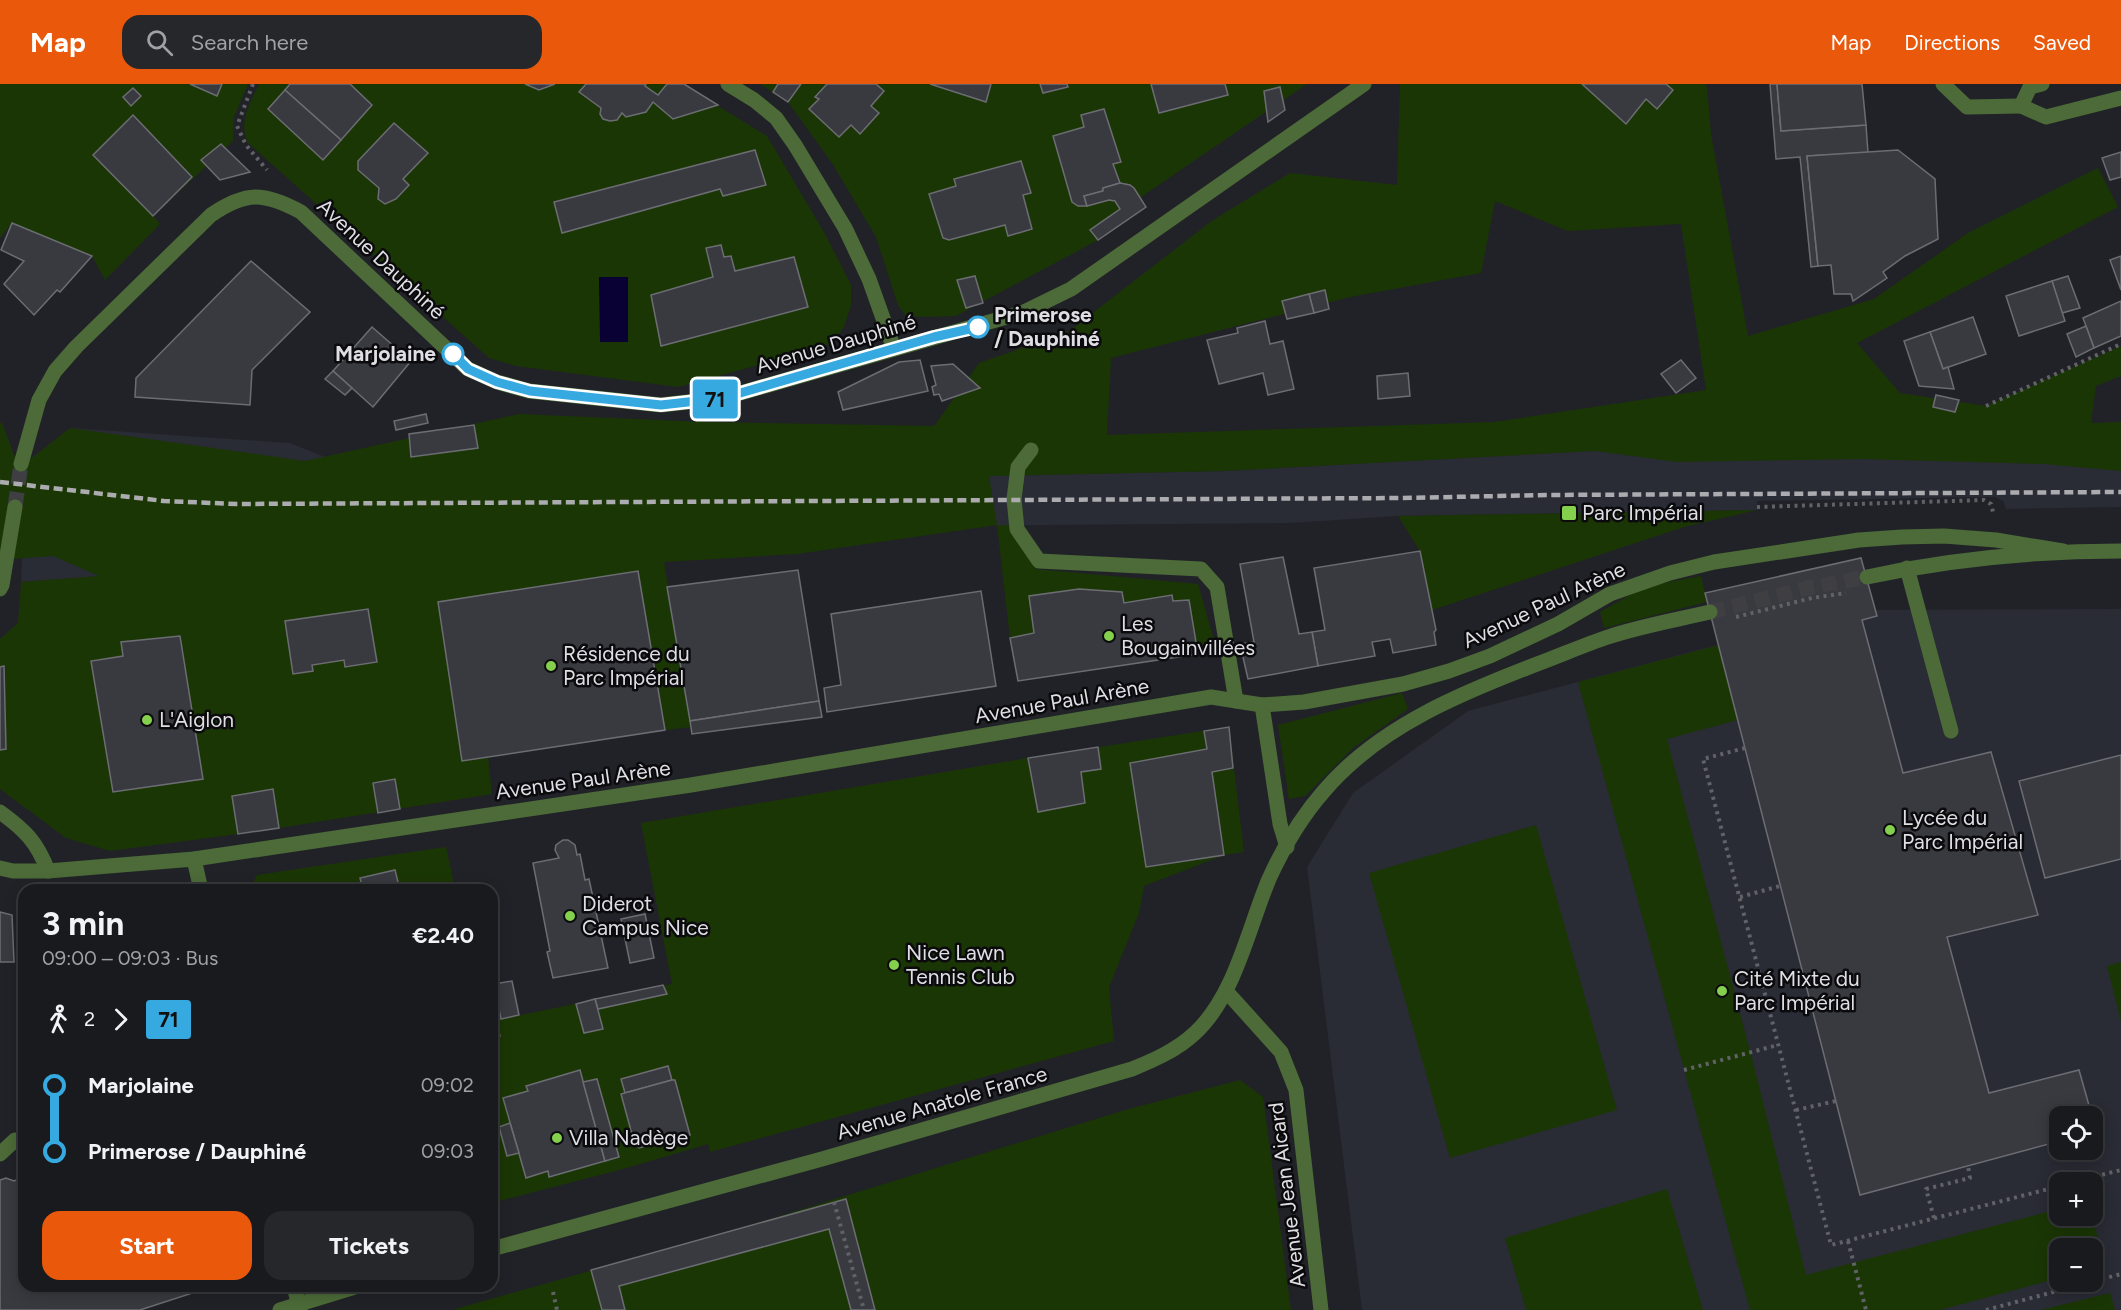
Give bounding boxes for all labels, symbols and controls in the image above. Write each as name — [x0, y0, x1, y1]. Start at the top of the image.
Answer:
search box — [122, 15, 542, 69]
text: Map — [30, 25, 86, 59]
icon: search — [143, 26, 176, 59]
text: Search here — [191, 29, 308, 56]
text: Map — [1830, 30, 1871, 55]
text: Directions — [1904, 30, 2000, 55]
text: Saved — [2033, 30, 2091, 55]
street label: Avenue Dauphiné — [312, 193, 450, 324]
place label: Primerose / Dauphiné — [994, 302, 1100, 351]
street label: Avenue Dauphiné — [753, 309, 919, 378]
marker: Primerose / Dauphiné — [967, 316, 989, 338]
place label: Marjolaine — [335, 341, 436, 366]
marker: Marjolaine — [442, 343, 464, 365]
line badge: 71 — [688, 380, 742, 418]
text: 71 — [705, 387, 725, 412]
place label: Parc Impérial — [1582, 500, 1703, 525]
marker: Parc Impérial — [1560, 504, 1578, 522]
street label: Avenue Paul Arène — [1459, 556, 1629, 653]
place label: Les Bougainvillées — [1121, 611, 1255, 660]
marker: Les Bougainvillées — [1102, 629, 1116, 643]
place label: Résidence du Parc Impérial — [563, 641, 690, 690]
marker: Résidence du Parc Impérial — [544, 659, 558, 673]
street label: Avenue Paul Arène — [973, 673, 1151, 728]
place label: L'Aiglon — [159, 707, 234, 732]
marker: L'Aiglon — [140, 713, 154, 727]
street label: Avenue Paul Arène — [494, 755, 672, 804]
place label: Lycée du Parc Impérial — [1902, 805, 2023, 854]
marker: Lycée du Parc Impérial — [1883, 823, 1897, 837]
place label: Diderot Campus Nice — [582, 891, 709, 940]
text: 3 min — [42, 904, 124, 943]
marker: Diderot Campus Nice — [563, 909, 577, 923]
text: €2.40 — [412, 922, 474, 949]
place label: Nice Lawn Tennis Club — [906, 940, 1015, 989]
text: 09:00 – 09:03 · Bus — [42, 946, 218, 970]
marker: Nice Lawn Tennis Club — [887, 958, 901, 972]
place label: Cité Mixte du Parc Impérial — [1734, 966, 1860, 1015]
marker: Cité Mixte du Parc Impérial — [1715, 984, 1729, 998]
icon: walk — [42, 1003, 75, 1036]
icon: forward — [104, 1003, 137, 1036]
text: 2 — [84, 1007, 95, 1031]
text: 71 — [158, 1007, 179, 1032]
street label: Avenue Anatole France — [834, 1060, 1050, 1145]
text: Marjolaine — [88, 1072, 194, 1099]
text: 09:02 — [421, 1073, 474, 1097]
street label: Avenue Jean Aicard — [1263, 1101, 1310, 1289]
map controls — [2049, 1106, 2103, 1292]
button: locate — [2049, 1106, 2103, 1160]
place label: Villa Nadège — [569, 1125, 688, 1150]
marker: Villa Nadège — [550, 1131, 564, 1145]
text: Primerose / Dauphiné — [88, 1138, 306, 1165]
text: 09:03 — [421, 1139, 474, 1163]
button: + — [2049, 1172, 2103, 1226]
button: Start — [42, 1211, 252, 1280]
button: Tickets — [264, 1211, 474, 1280]
button: − — [2049, 1238, 2103, 1292]

